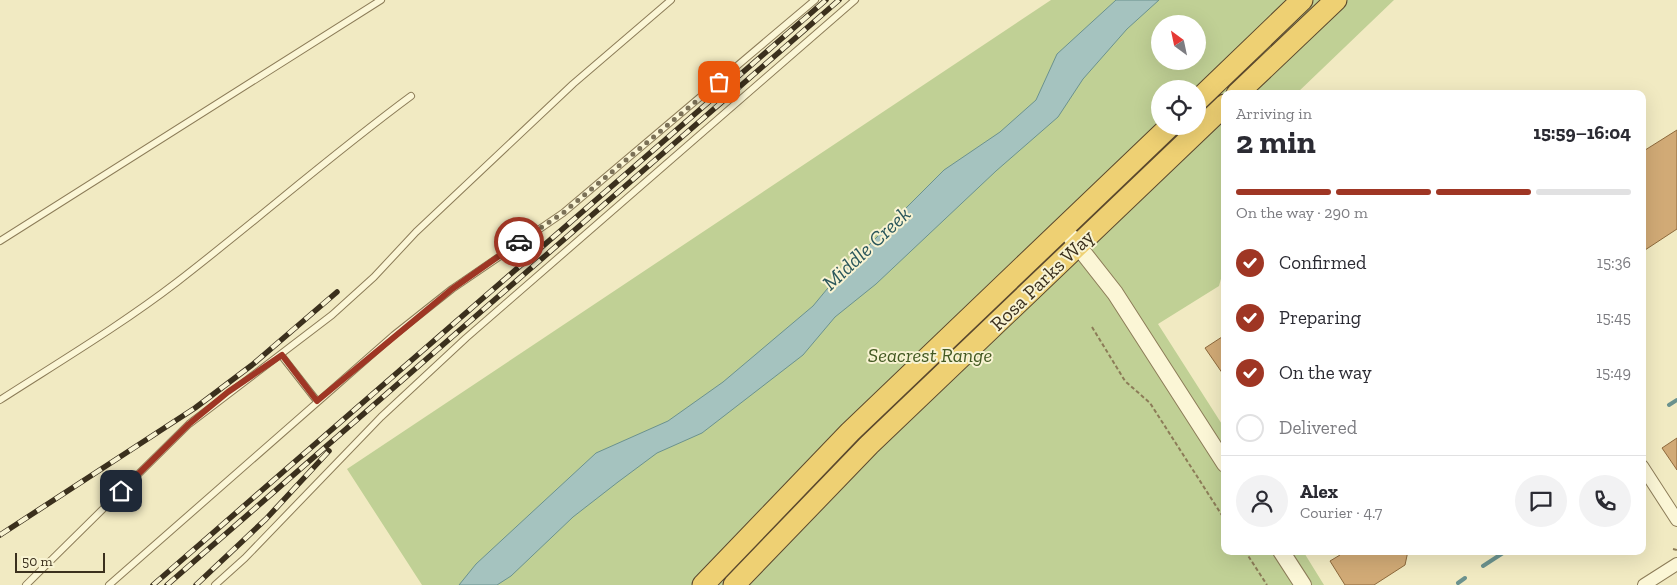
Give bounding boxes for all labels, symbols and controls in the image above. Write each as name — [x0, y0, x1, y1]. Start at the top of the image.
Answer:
north arrow — [1151, 15, 1206, 70]
map controls — [1151, 15, 1206, 135]
pin — [698, 61, 740, 103]
icon: bag — [705, 68, 733, 96]
button: locate — [1151, 80, 1206, 135]
text: Arriving in — [1236, 104, 1312, 123]
text: 15:59–16:04 — [1533, 121, 1631, 144]
text: 2 min — [1236, 123, 1316, 161]
water label: Middle Creek — [817, 201, 915, 295]
text: On the way · 290 m — [1236, 203, 1368, 222]
courier — [494, 217, 544, 267]
street label: Rosa Parks Way — [985, 224, 1099, 335]
icon: car — [505, 228, 533, 256]
icon: check — [1236, 249, 1264, 277]
text: Confirmed — [1279, 251, 1366, 274]
text: 15:36 — [1597, 253, 1631, 272]
icon: check — [1236, 304, 1264, 332]
text: Preparing — [1279, 306, 1361, 329]
text: 15:45 — [1596, 308, 1631, 327]
park label: Seacrest Range — [868, 343, 992, 367]
icon: check — [1236, 359, 1264, 387]
text: On the way — [1279, 361, 1372, 384]
text: 15:49 — [1596, 363, 1631, 382]
text: Delivered — [1279, 416, 1357, 439]
pin — [100, 470, 142, 512]
button: person — [1236, 475, 1288, 527]
button: chat — [1515, 475, 1567, 527]
button: phone — [1579, 475, 1631, 527]
icon: home — [107, 477, 135, 505]
text: Alex — [1300, 480, 1338, 503]
text: Courier · 4.7 — [1300, 503, 1382, 522]
scale bar — [15, 550, 105, 573]
text: 50 m — [22, 553, 53, 570]

